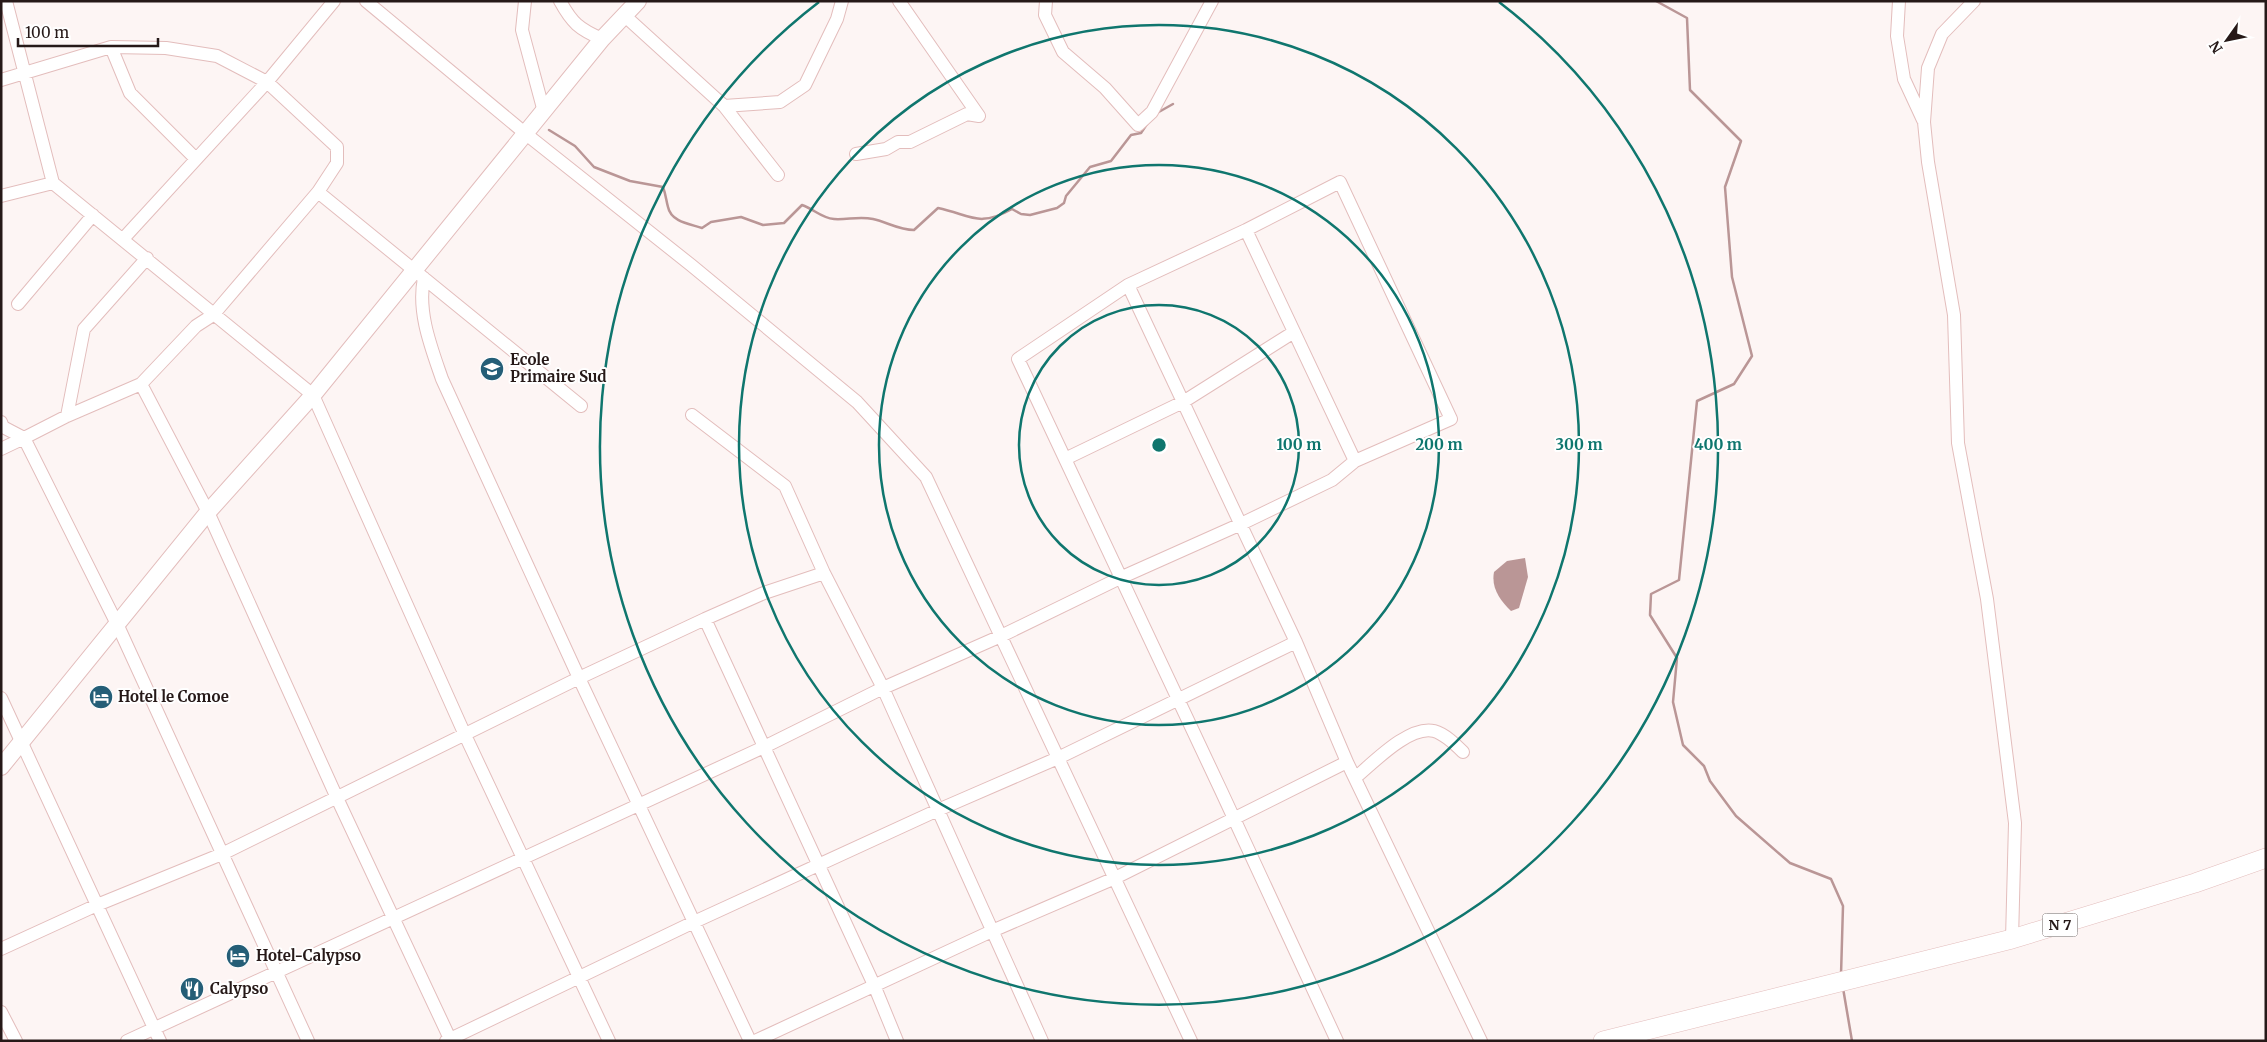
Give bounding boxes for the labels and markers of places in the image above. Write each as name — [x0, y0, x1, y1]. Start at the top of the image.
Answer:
place label: Ecole Primaire Sud — [510, 350, 607, 386]
school or university icon: Ecole Primaire Sud — [479, 356, 505, 382]
centre of rings — [1150, 436, 1168, 454]
hotel icon: Hotel le Comoe — [88, 684, 114, 710]
place label: Hotel le Comoe — [118, 687, 229, 706]
hotel icon: Hotel-Calypso — [225, 943, 251, 969]
place label: Hotel-Calypso — [256, 946, 361, 965]
restaurant icon: Calypso — [179, 976, 205, 1002]
place label: Calypso — [210, 979, 268, 998]

